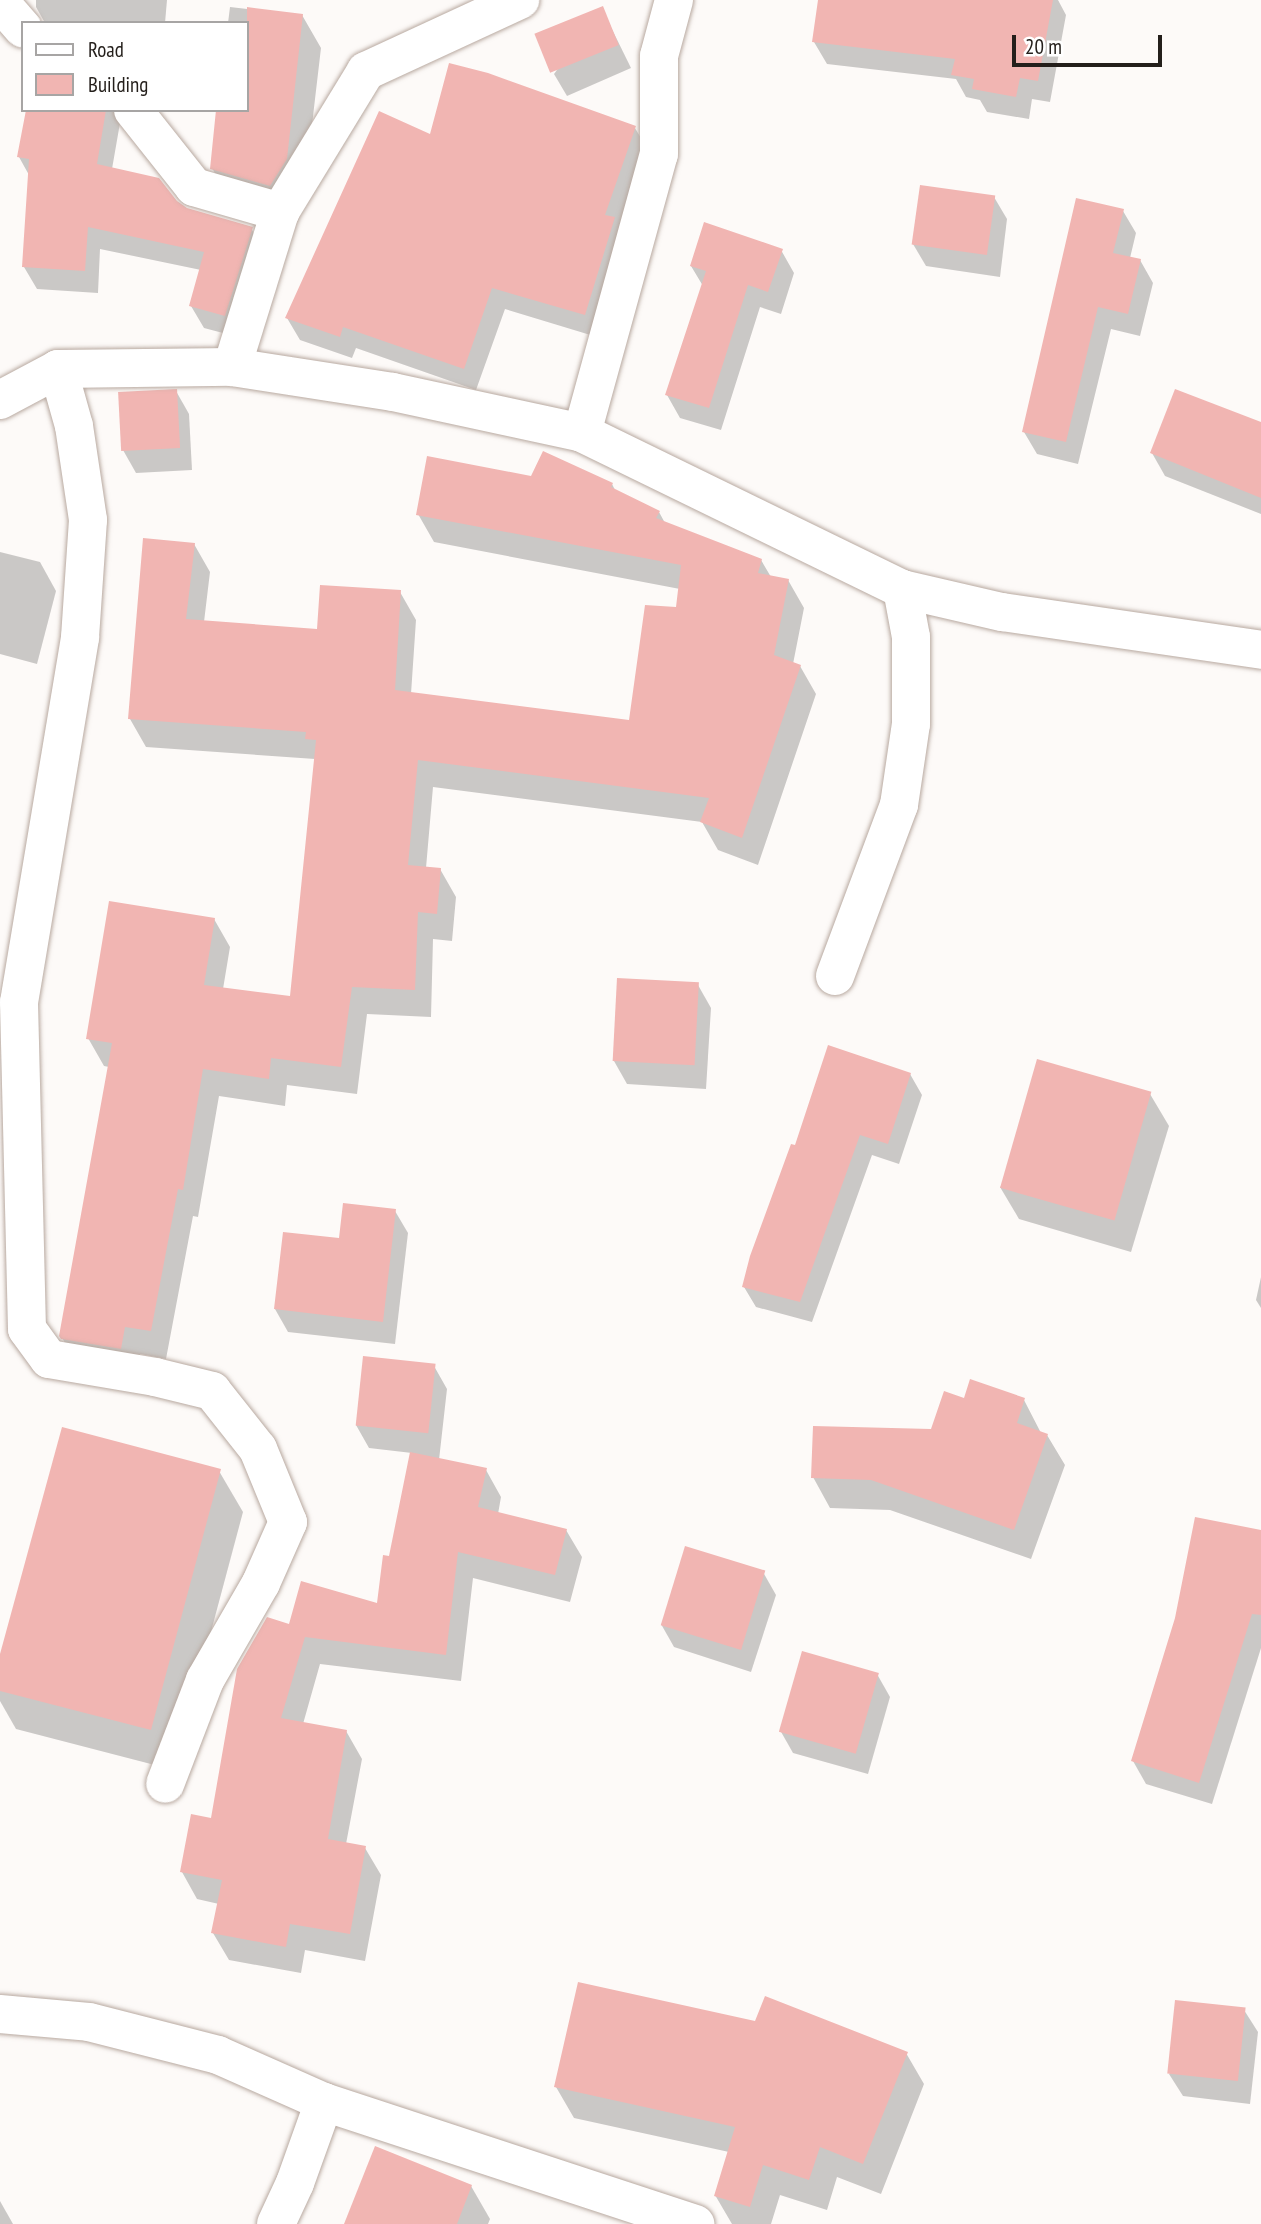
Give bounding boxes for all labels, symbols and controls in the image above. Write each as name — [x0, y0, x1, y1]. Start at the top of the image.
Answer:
legend — [21, 21, 248, 112]
scale bar — [1016, 21, 1166, 65]
text: 20 m — [1025, 33, 1062, 60]
text: Road — [88, 36, 124, 63]
text: Building — [88, 71, 148, 98]

